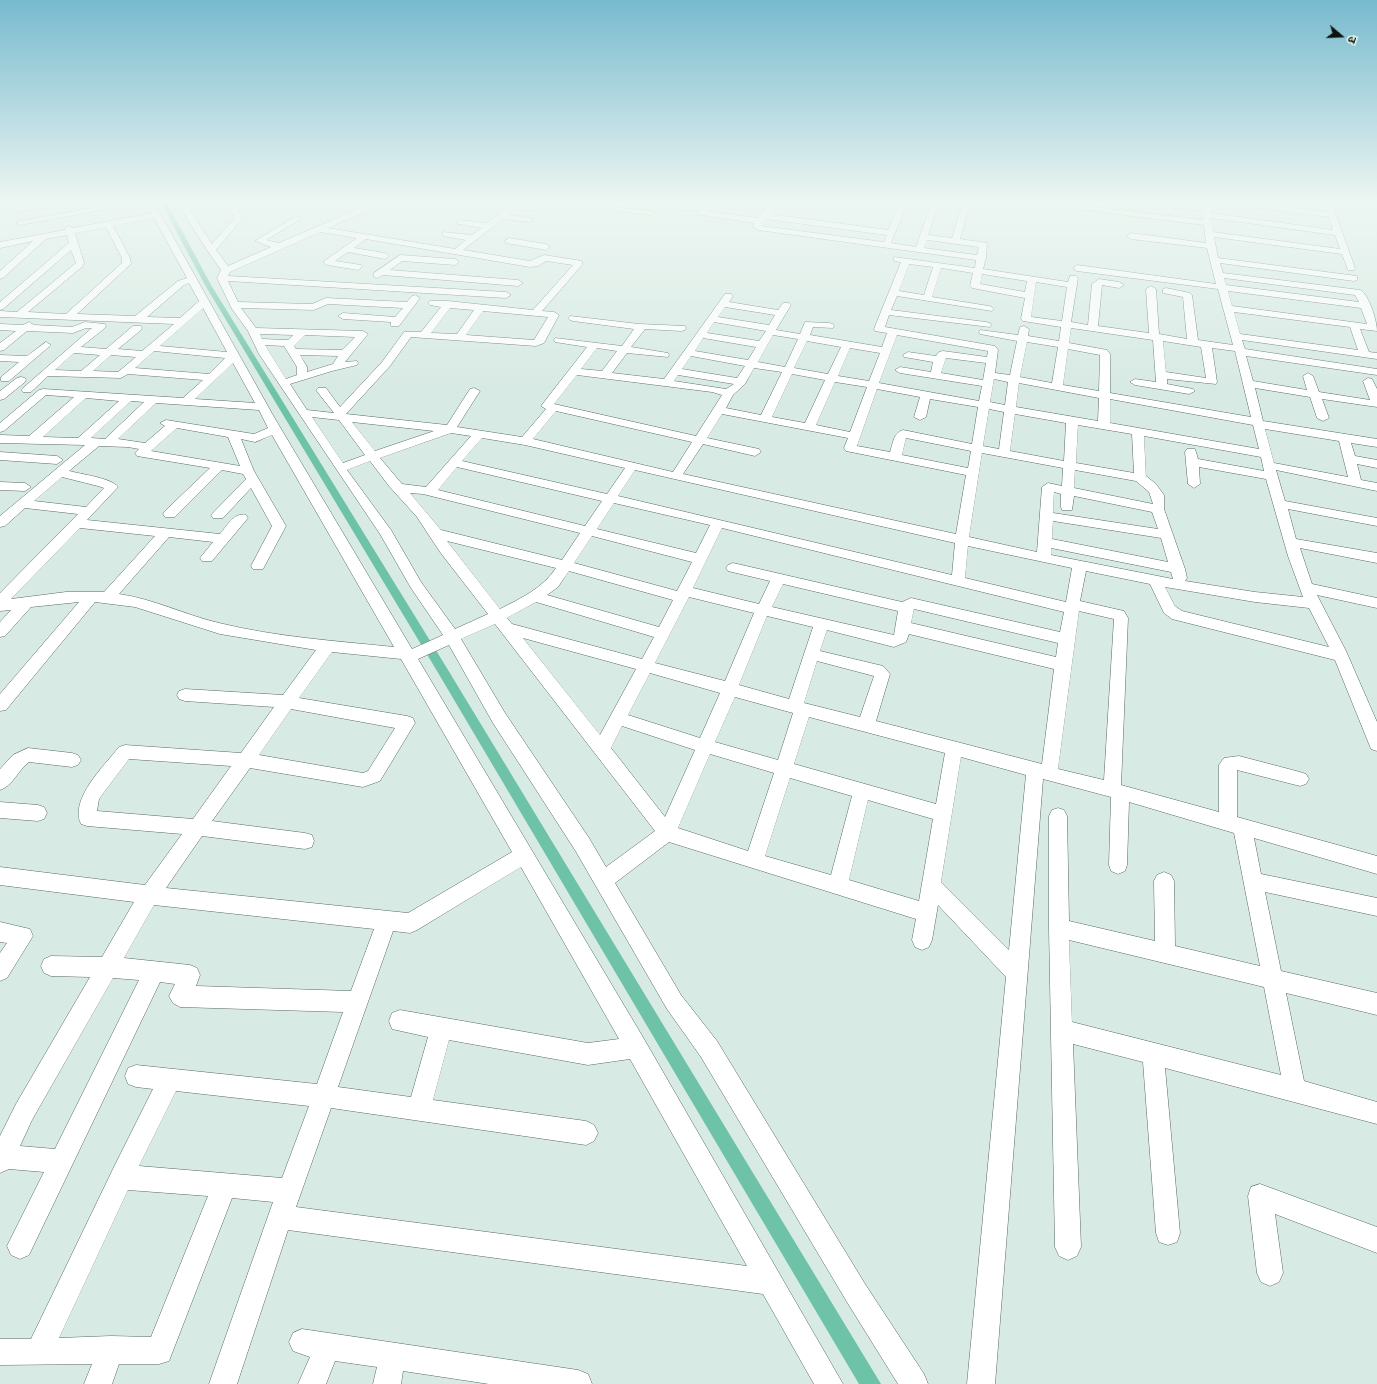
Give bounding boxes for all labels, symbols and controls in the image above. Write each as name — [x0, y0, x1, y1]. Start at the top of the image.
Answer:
north arrow — [1321, 16, 1361, 56]
text: उ — [1344, 34, 1361, 46]

